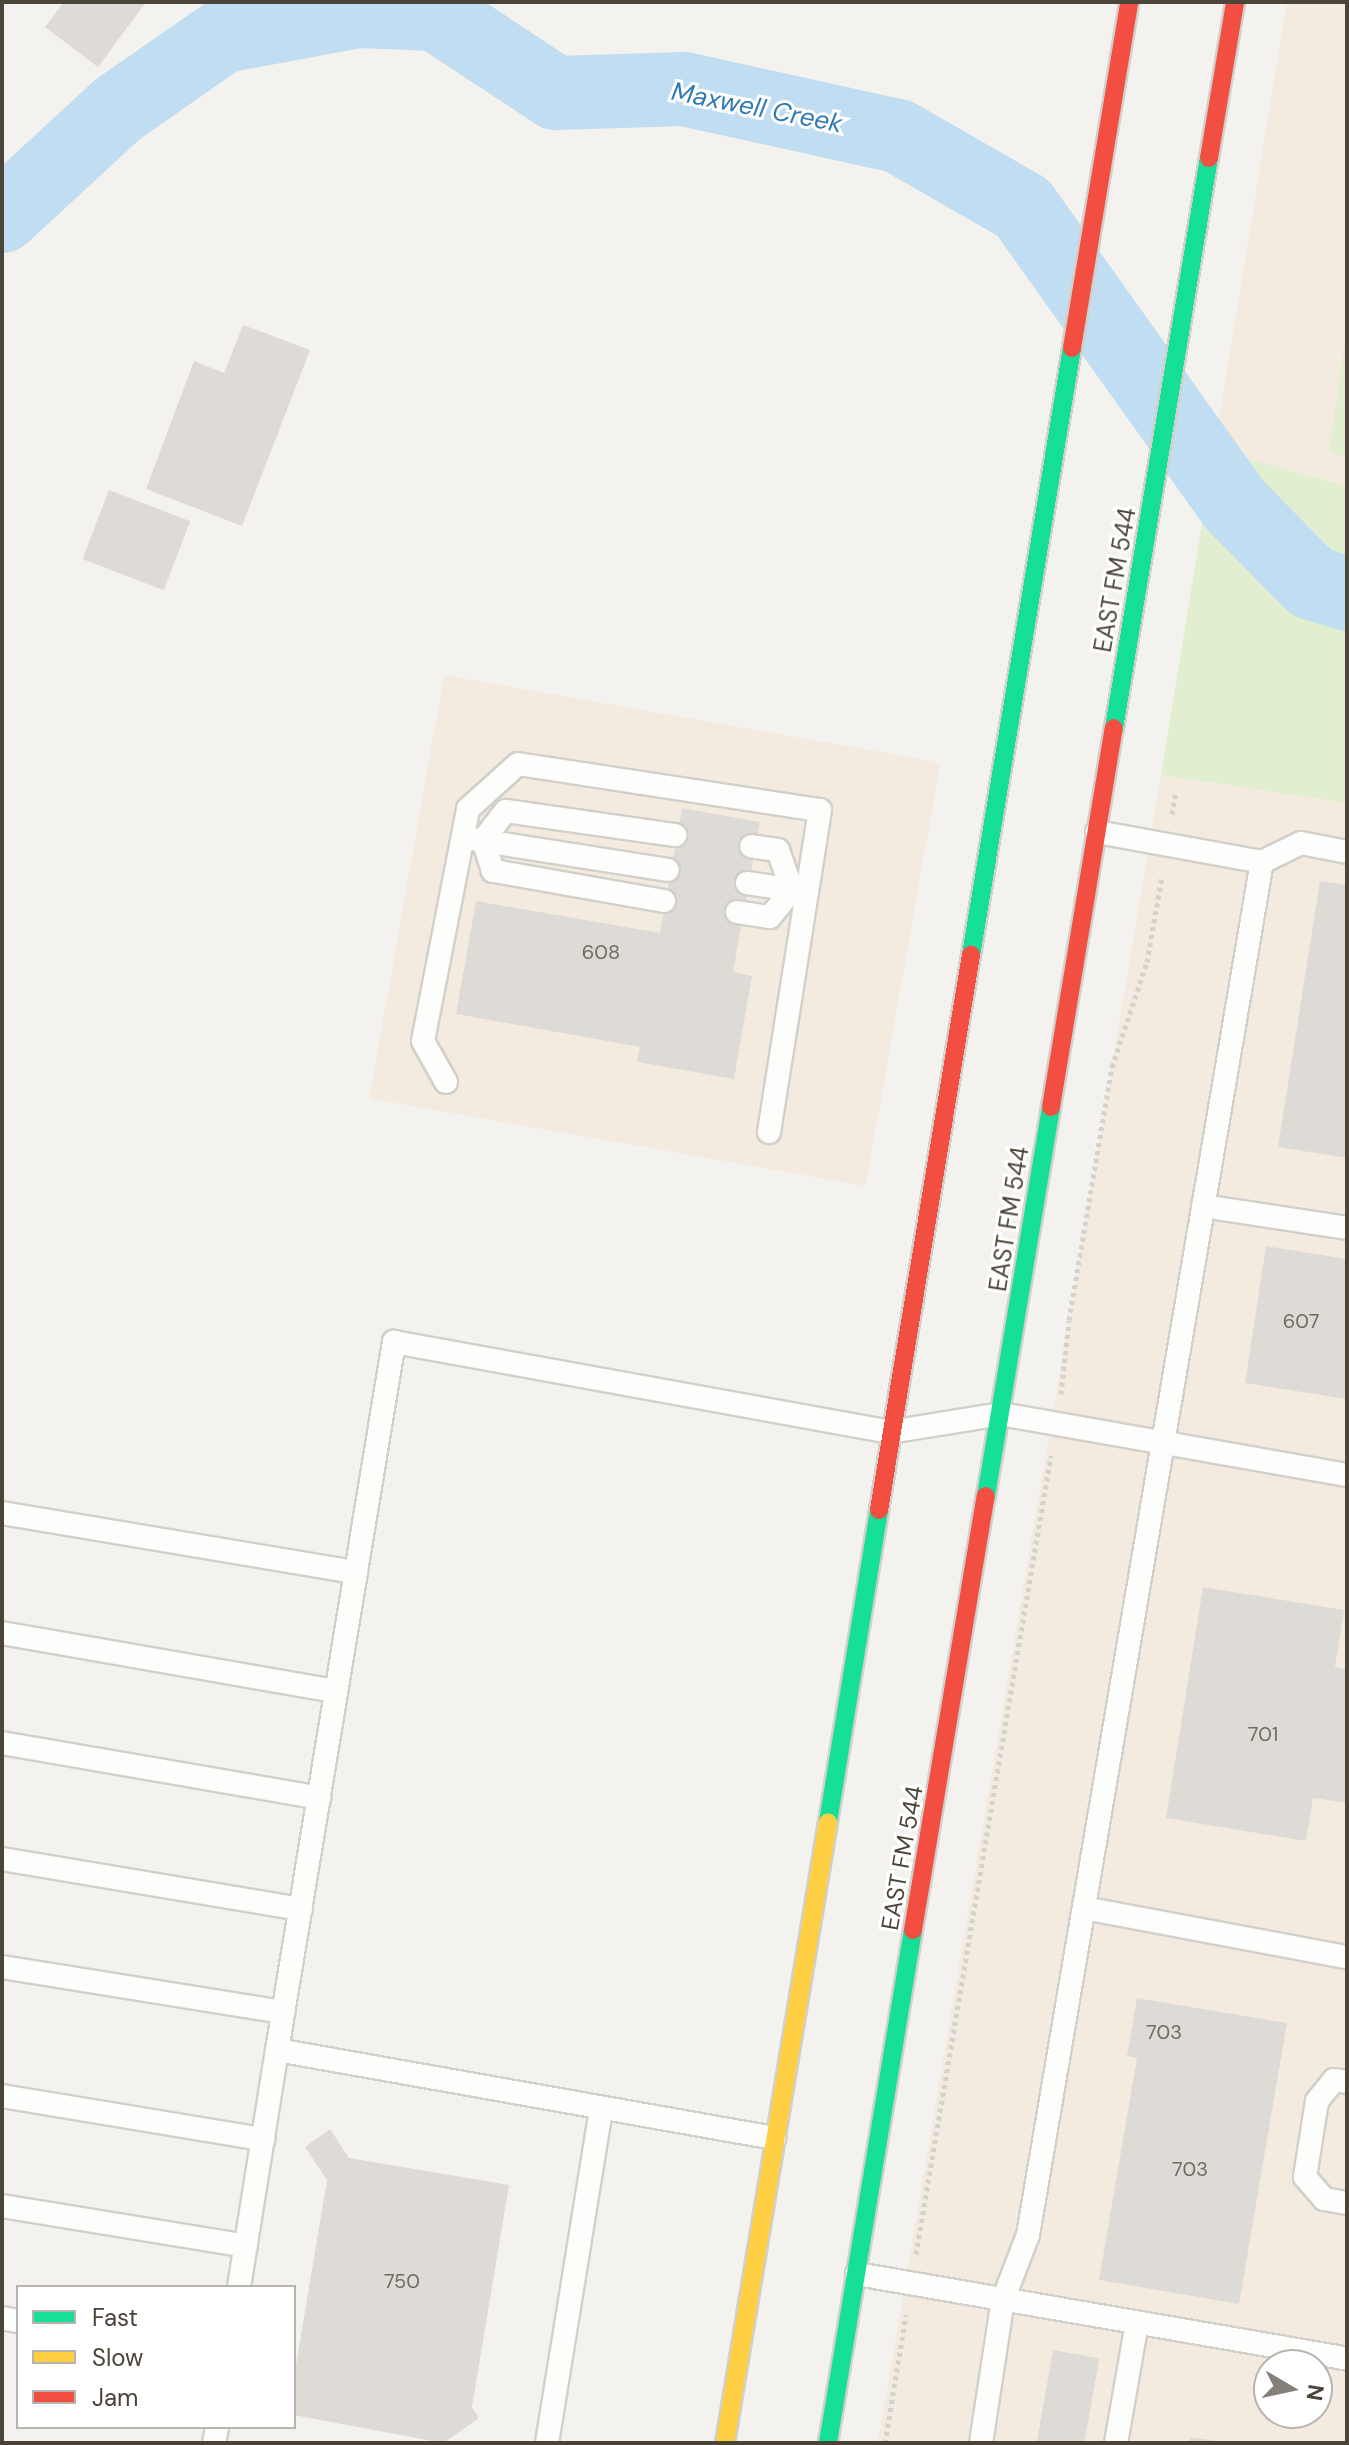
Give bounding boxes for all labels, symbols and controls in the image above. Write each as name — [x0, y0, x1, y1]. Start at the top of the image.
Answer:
water label: Maxwell Creek — [669, 76, 845, 140]
street label: EAST FM 544 — [1088, 506, 1142, 654]
house number: 608 — [582, 940, 620, 964]
street label: EAST FM 544 — [983, 1145, 1035, 1293]
house number: 607 — [1283, 1309, 1319, 1333]
house number: 701 — [1248, 1722, 1278, 1746]
street label: EAST FM 544 — [875, 1784, 929, 1932]
house number: 703 — [1146, 2020, 1182, 2044]
house number: 703 — [1172, 2157, 1208, 2181]
house number: 750 — [384, 2269, 420, 2293]
legend — [16, 2285, 296, 2429]
text: Fast — [92, 2302, 138, 2333]
text: Slow — [92, 2342, 143, 2373]
north arrow — [1253, 2349, 1333, 2429]
text: Jam — [92, 2382, 138, 2413]
text: N — [1300, 2382, 1331, 2403]

